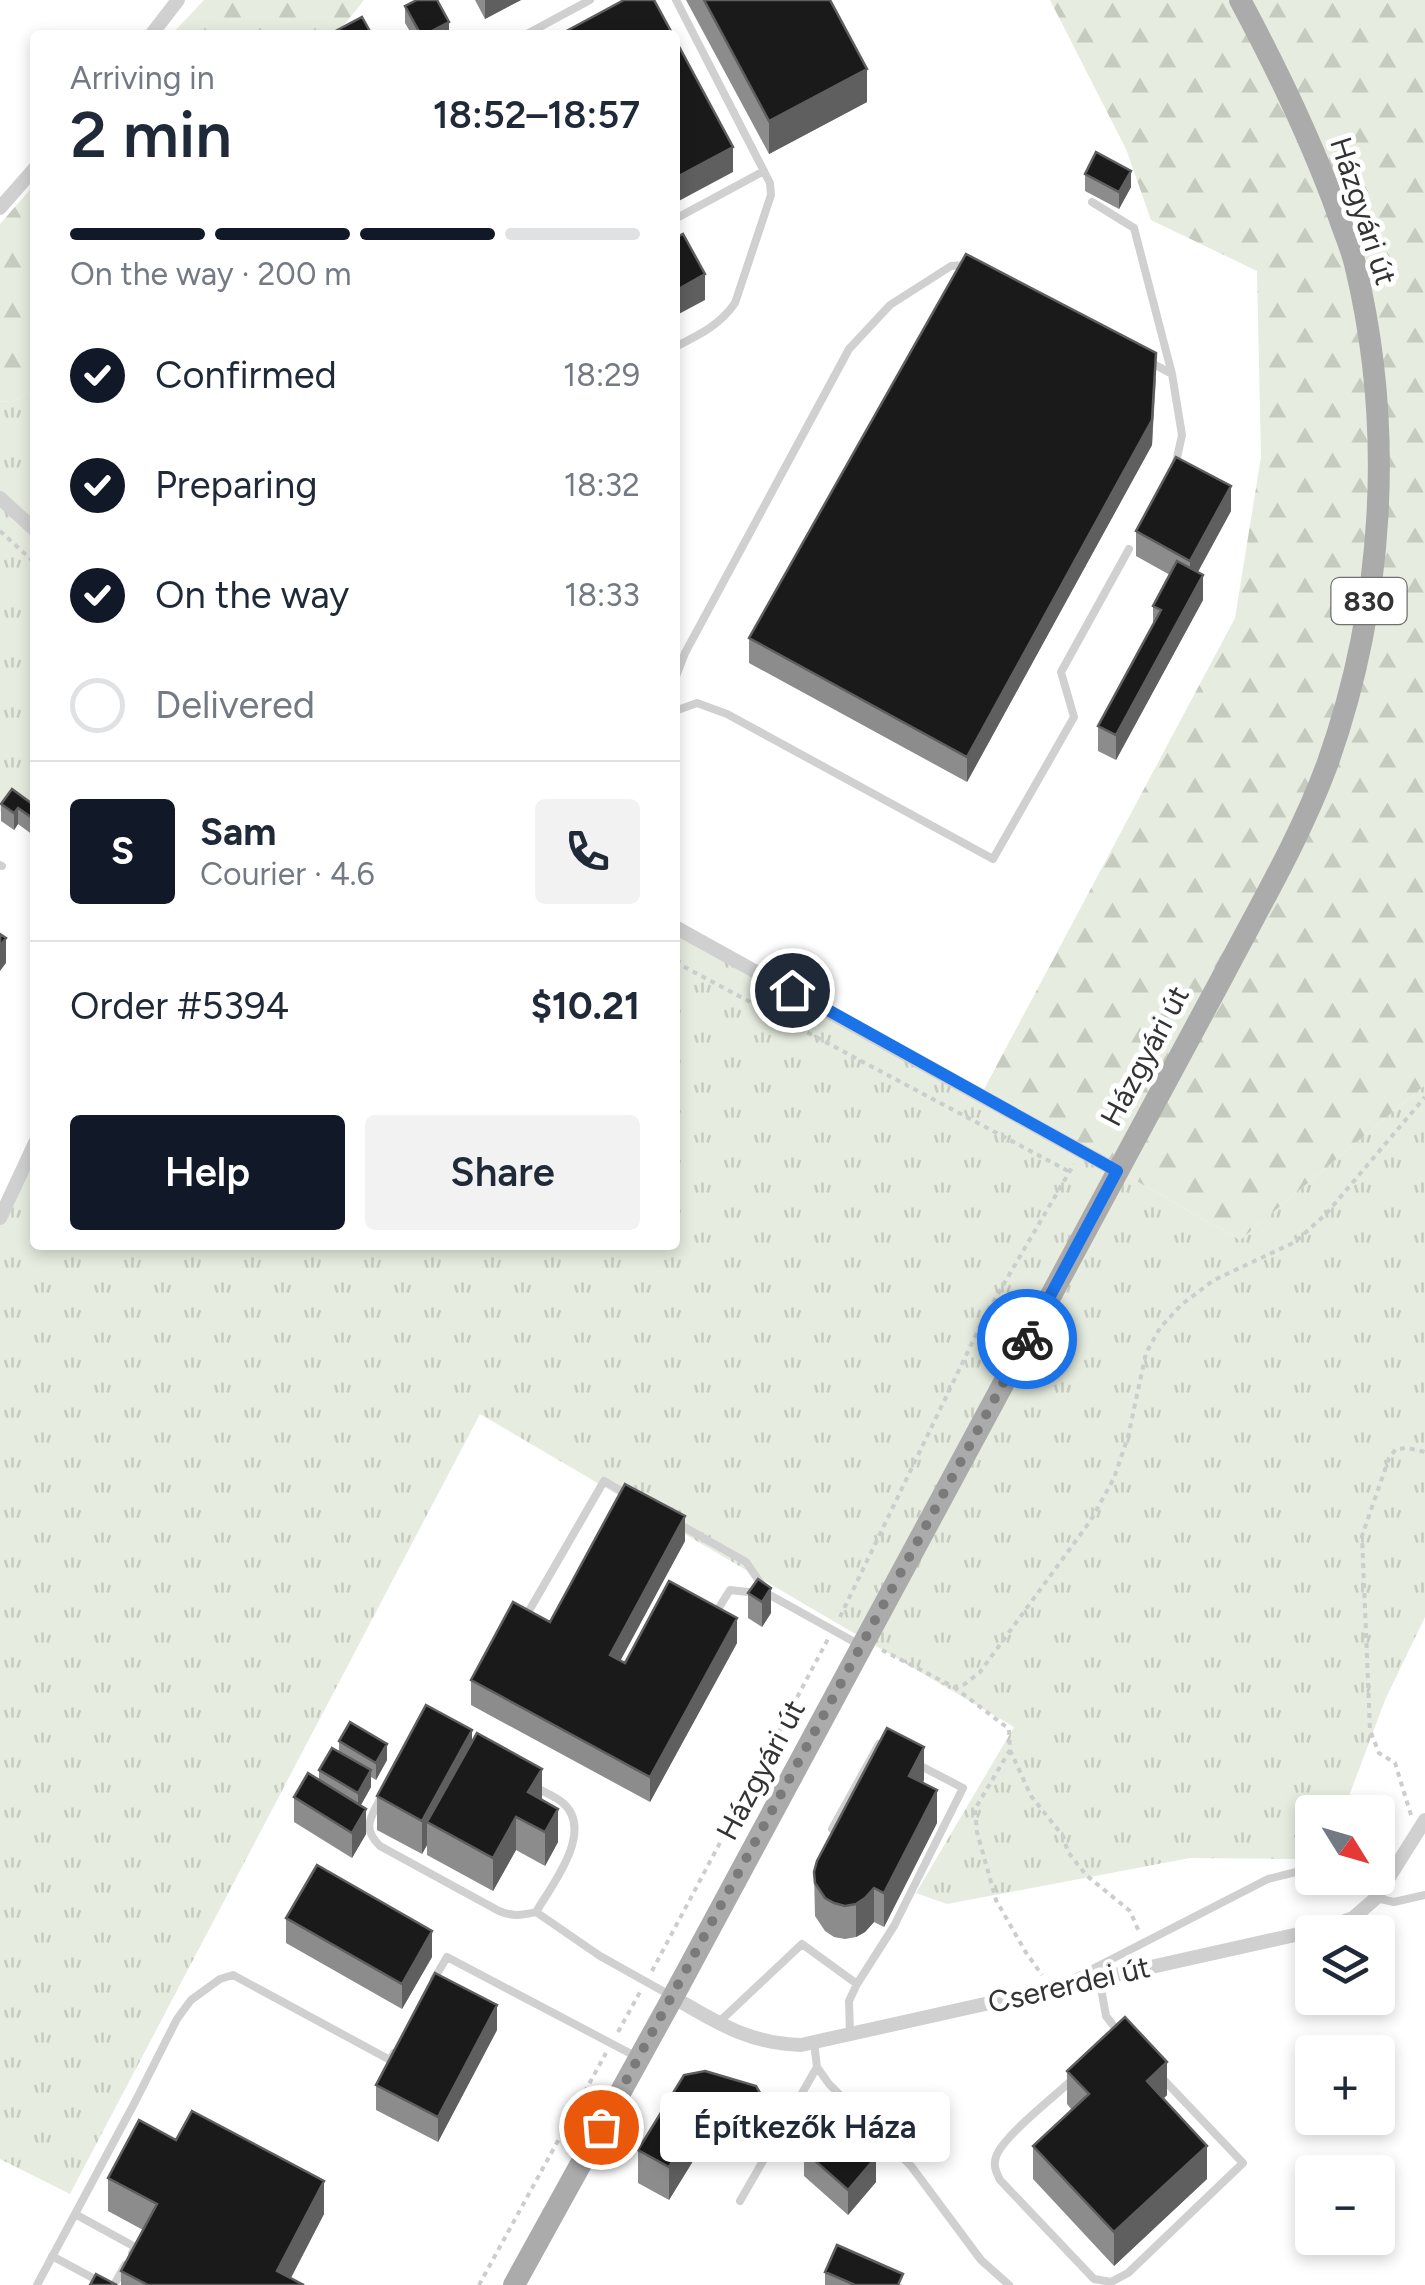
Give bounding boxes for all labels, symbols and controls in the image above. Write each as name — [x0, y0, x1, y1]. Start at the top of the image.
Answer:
text: Arriving in — [70, 59, 215, 97]
text: 18:52–18:57 — [433, 92, 640, 138]
text: 2 min — [70, 95, 232, 173]
street label: Házgyári út — [1322, 132, 1405, 290]
text: On the way · 200 m — [70, 255, 352, 293]
icon: check — [70, 348, 125, 403]
text: Confirmed — [155, 352, 337, 398]
text: 18:29 — [563, 356, 640, 394]
icon: check — [70, 458, 125, 513]
text: Preparing — [155, 462, 317, 508]
text: 18:32 — [564, 466, 640, 504]
icon: check — [70, 568, 125, 623]
text: On the way — [155, 572, 349, 618]
text: 18:33 — [564, 576, 640, 614]
road number: 830 — [1332, 578, 1406, 624]
text: Delivered — [155, 682, 315, 728]
button: phone — [535, 799, 640, 904]
text: Sam — [200, 809, 276, 855]
text: S — [111, 828, 134, 874]
text: Courier · 4.6 — [200, 855, 375, 893]
pin — [750, 948, 835, 1033]
icon: home — [765, 963, 820, 1018]
street label: Házgyári út — [1092, 979, 1197, 1132]
text: Order #5394 — [70, 983, 289, 1029]
text: $10.21 — [531, 983, 640, 1029]
button: Help — [70, 1115, 345, 1230]
button: Share — [365, 1115, 640, 1230]
courier — [977, 1289, 1077, 1389]
icon: bike — [1000, 1312, 1055, 1367]
street label: Házgyári út — [708, 1693, 813, 1846]
north arrow — [1295, 1795, 1395, 1895]
map controls — [1295, 1795, 1395, 2255]
button: layers — [1295, 1915, 1395, 2015]
street label: Csererdei út — [984, 1948, 1153, 2021]
button: + — [1295, 2035, 1395, 2135]
pin — [559, 2085, 644, 2170]
callout: Építkezők Háza — [661, 2092, 951, 2162]
icon: bag — [574, 2100, 629, 2155]
text: Építkezők Háza — [693, 2108, 917, 2146]
button: − — [1295, 2155, 1395, 2255]

